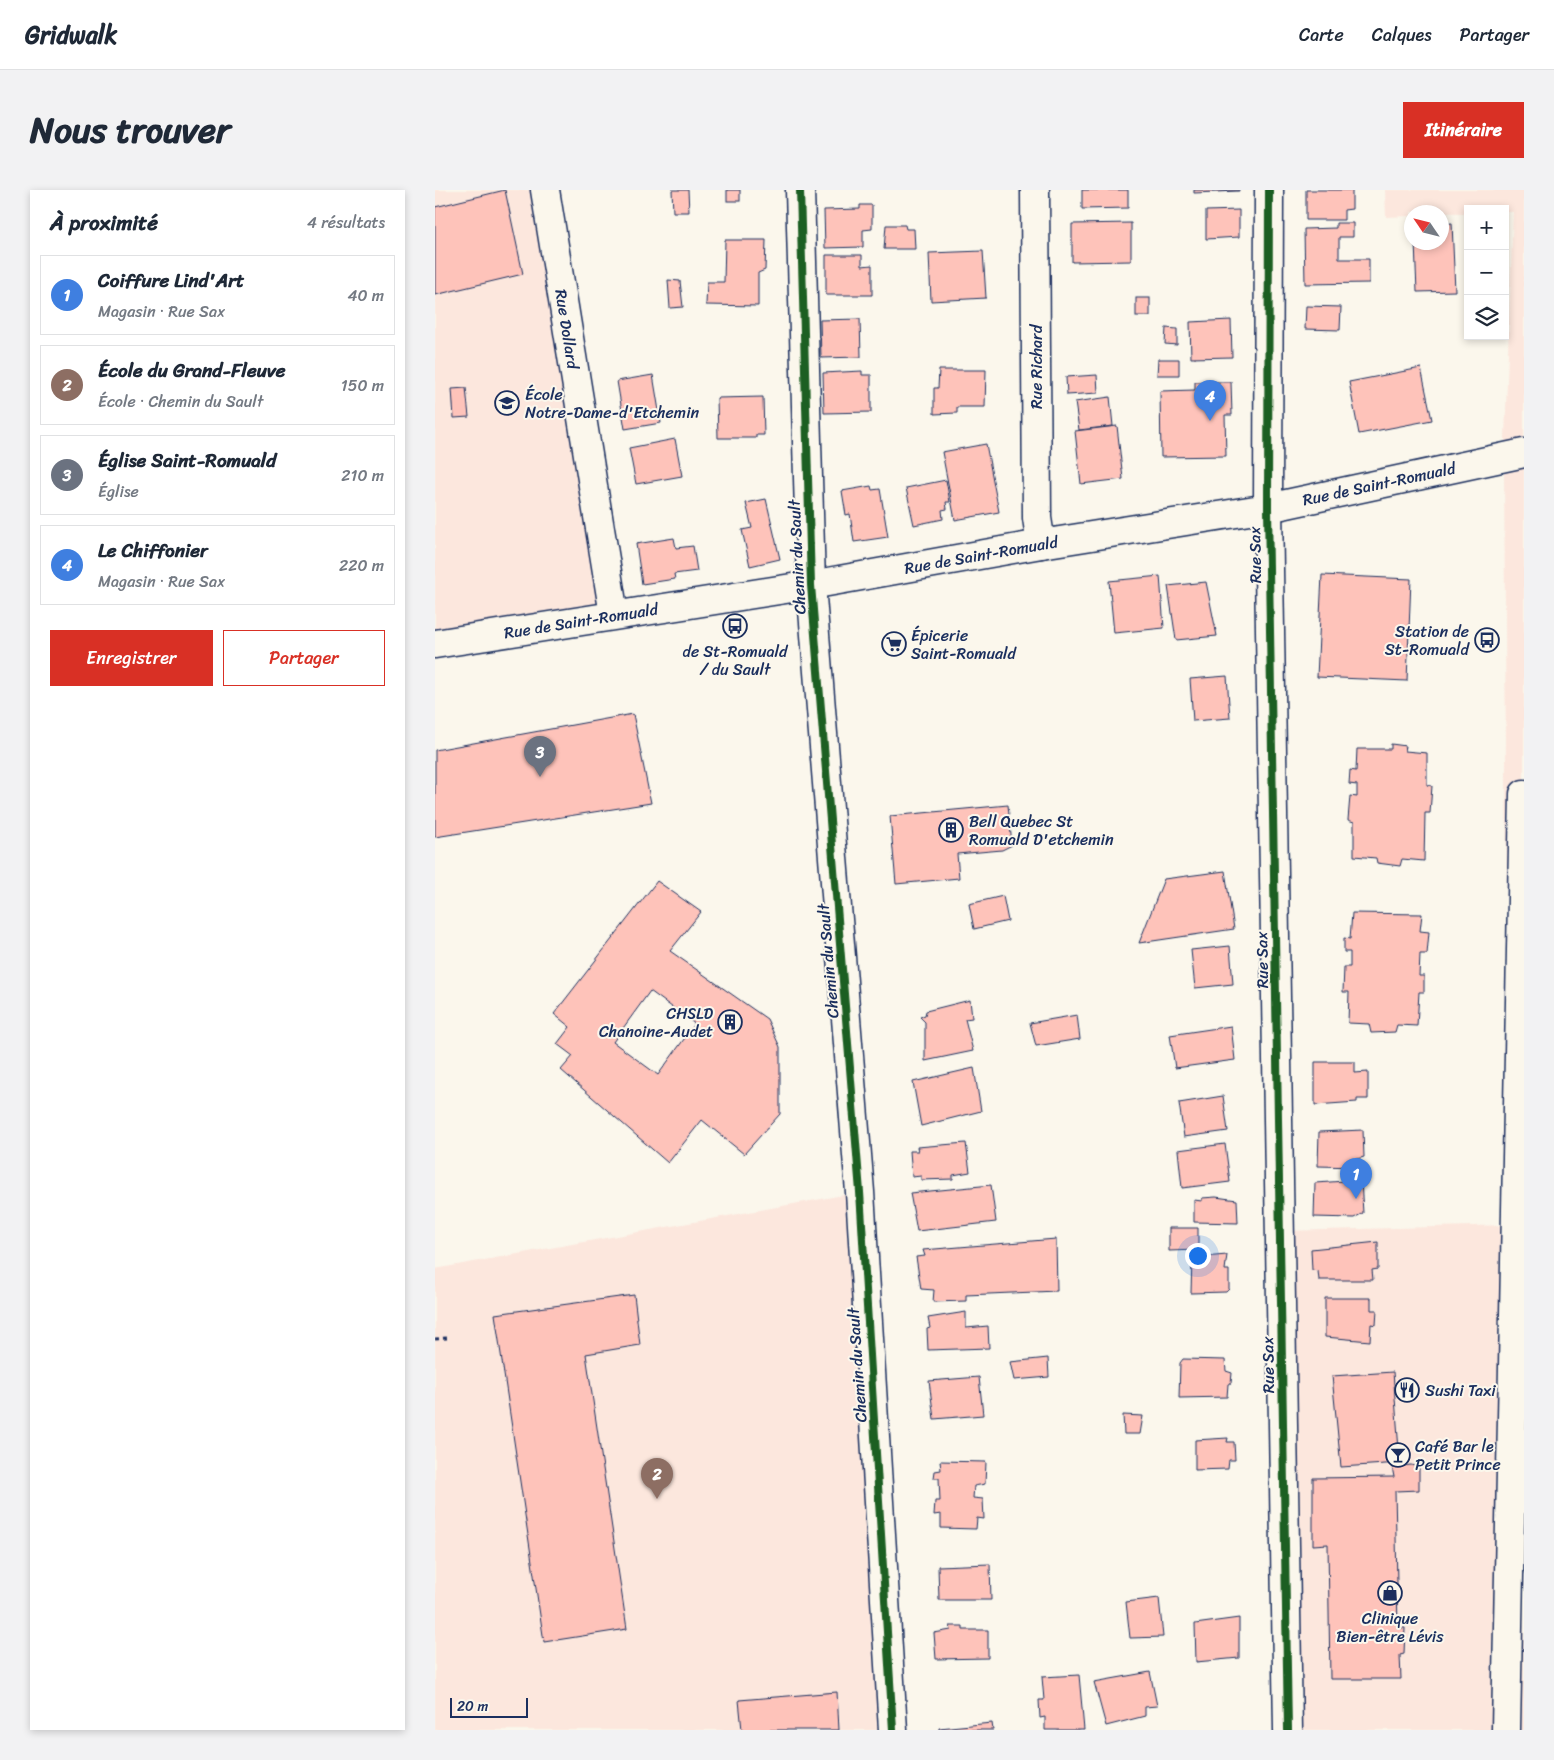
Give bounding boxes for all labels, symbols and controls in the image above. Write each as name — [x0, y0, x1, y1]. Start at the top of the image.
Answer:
text: Gridwalk — [25, 14, 117, 56]
text: Carte — [1299, 19, 1344, 51]
text: Calques — [1372, 19, 1432, 51]
text: Partager — [1460, 19, 1529, 51]
text: Nous trouver — [30, 99, 230, 161]
button: Itinéraire — [1403, 102, 1524, 158]
text: À proximité — [50, 204, 158, 242]
north arrow — [1404, 205, 1449, 250]
map controls — [1464, 205, 1509, 340]
button: + — [1464, 205, 1509, 250]
text: 4 résultats — [307, 208, 385, 237]
button: − — [1464, 250, 1509, 295]
text: Coiffure Lind'Art — [98, 264, 244, 297]
text: 1 — [64, 281, 70, 310]
text: 40 m — [347, 281, 384, 310]
street label: Rue Dollard — [546, 287, 588, 372]
button: layers — [1464, 295, 1509, 340]
text: Magasin · Rue Sax — [98, 297, 225, 326]
street label: Rue Richard — [1022, 323, 1051, 409]
text: École du Grand-Fleuve — [98, 354, 286, 387]
text: 2 — [62, 371, 72, 400]
text: 150 m — [341, 371, 384, 400]
place label: École Notre-Dame-d'Etchemin — [525, 380, 700, 427]
pin: 4 — [1194, 380, 1226, 421]
text: École · Chemin du Sault — [98, 387, 263, 416]
school or university icon: École Notre-Dame-d'Etchemin — [494, 390, 520, 416]
text: Église Saint-Romuald — [98, 444, 276, 477]
street label: Rue de Saint-Romuald — [1300, 453, 1460, 514]
text: 3 — [63, 461, 71, 490]
text: 210 m — [341, 461, 384, 490]
text: Église — [98, 477, 139, 506]
street label: Chemin du Sault — [779, 498, 814, 615]
street label: Rue Sax — [1240, 525, 1270, 584]
street label: Rue de Saint-Romuald — [902, 527, 1062, 583]
text: Le Chiffonier — [98, 534, 208, 567]
text: 4 — [62, 551, 72, 580]
text: 220 m — [339, 551, 384, 580]
text: Magasin · Rue Sax — [98, 567, 225, 596]
street label: Rue de Saint-Romuald — [502, 594, 662, 647]
bus stop icon: de St-Romuald / du Sault — [722, 613, 748, 639]
place label: Station de St-Romuald — [1385, 617, 1471, 664]
place label: Épicerie Saint-Romuald — [911, 621, 1018, 668]
bus stop icon: Station de St-Romuald — [1474, 627, 1500, 653]
button: Enregistrer — [50, 630, 213, 686]
button: Partager — [223, 630, 385, 686]
supermarket icon: Épicerie Saint-Romuald — [881, 631, 907, 657]
place label: de St-Romuald / du Sault — [682, 637, 789, 684]
pin: 3 — [524, 736, 556, 777]
place label: Bell Quebec St Romuald D'etchemin — [969, 807, 1114, 854]
building icon: Bell Quebec St Romuald D'etchemin — [938, 817, 964, 843]
street label: Chemin du Sault — [808, 902, 847, 1020]
street label: Rue Sax — [1247, 930, 1277, 989]
place label: CHSLD Chanoine-Audet — [599, 999, 713, 1046]
building icon: CHSLD Chanoine-Audet — [717, 1009, 743, 1035]
pin: 1 — [1340, 1158, 1372, 1199]
your location — [1185, 1243, 1211, 1269]
street label: Chemin du Sault — [838, 1306, 875, 1423]
street label: Rue Sax — [1253, 1335, 1283, 1394]
place label: Sushi Taxi — [1425, 1376, 1496, 1405]
restaurant icon: Sushi Taxi — [1394, 1377, 1420, 1403]
place label: Café Bar le Petit Prince — [1415, 1432, 1501, 1479]
bar icon: Café Bar le Petit Prince — [1385, 1442, 1411, 1468]
pin: 2 — [641, 1458, 673, 1499]
shop icon: Clinique Bien-être Lévis — [1377, 1580, 1403, 1606]
place label: Clinique Bien-être Lévis — [1336, 1604, 1444, 1651]
text: 20 m — [457, 1694, 488, 1719]
scale bar — [450, 1695, 527, 1718]

